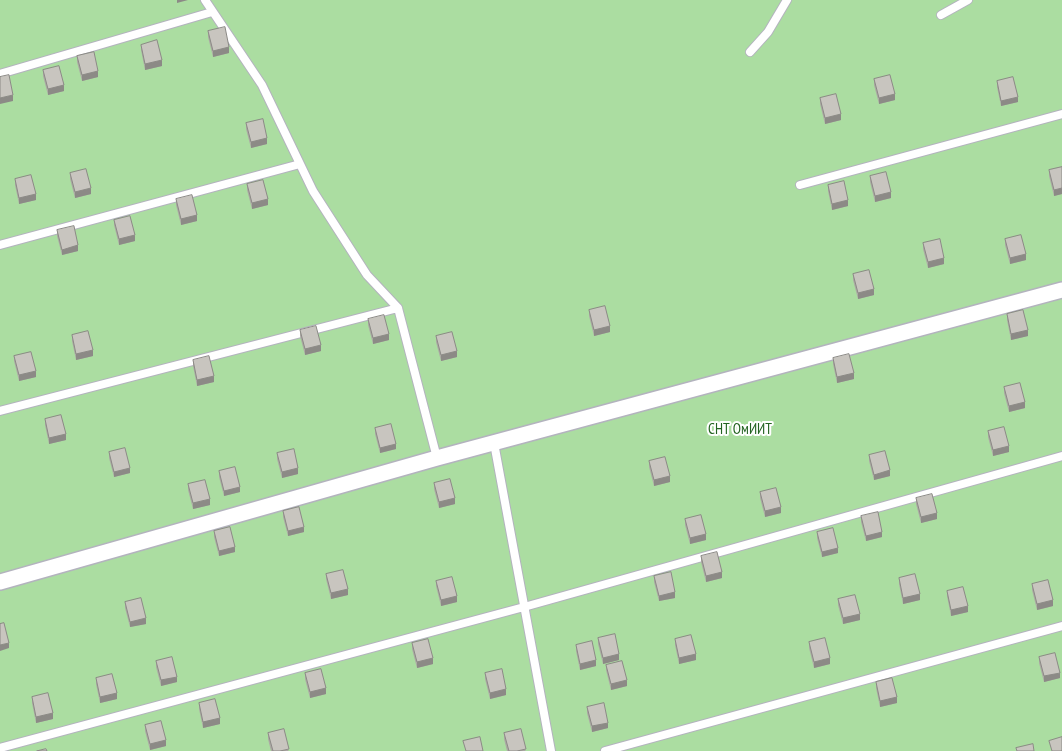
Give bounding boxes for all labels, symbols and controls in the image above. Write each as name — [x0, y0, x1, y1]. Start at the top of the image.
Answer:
park label: СНТ ОмИИТ — [708, 421, 772, 439]

